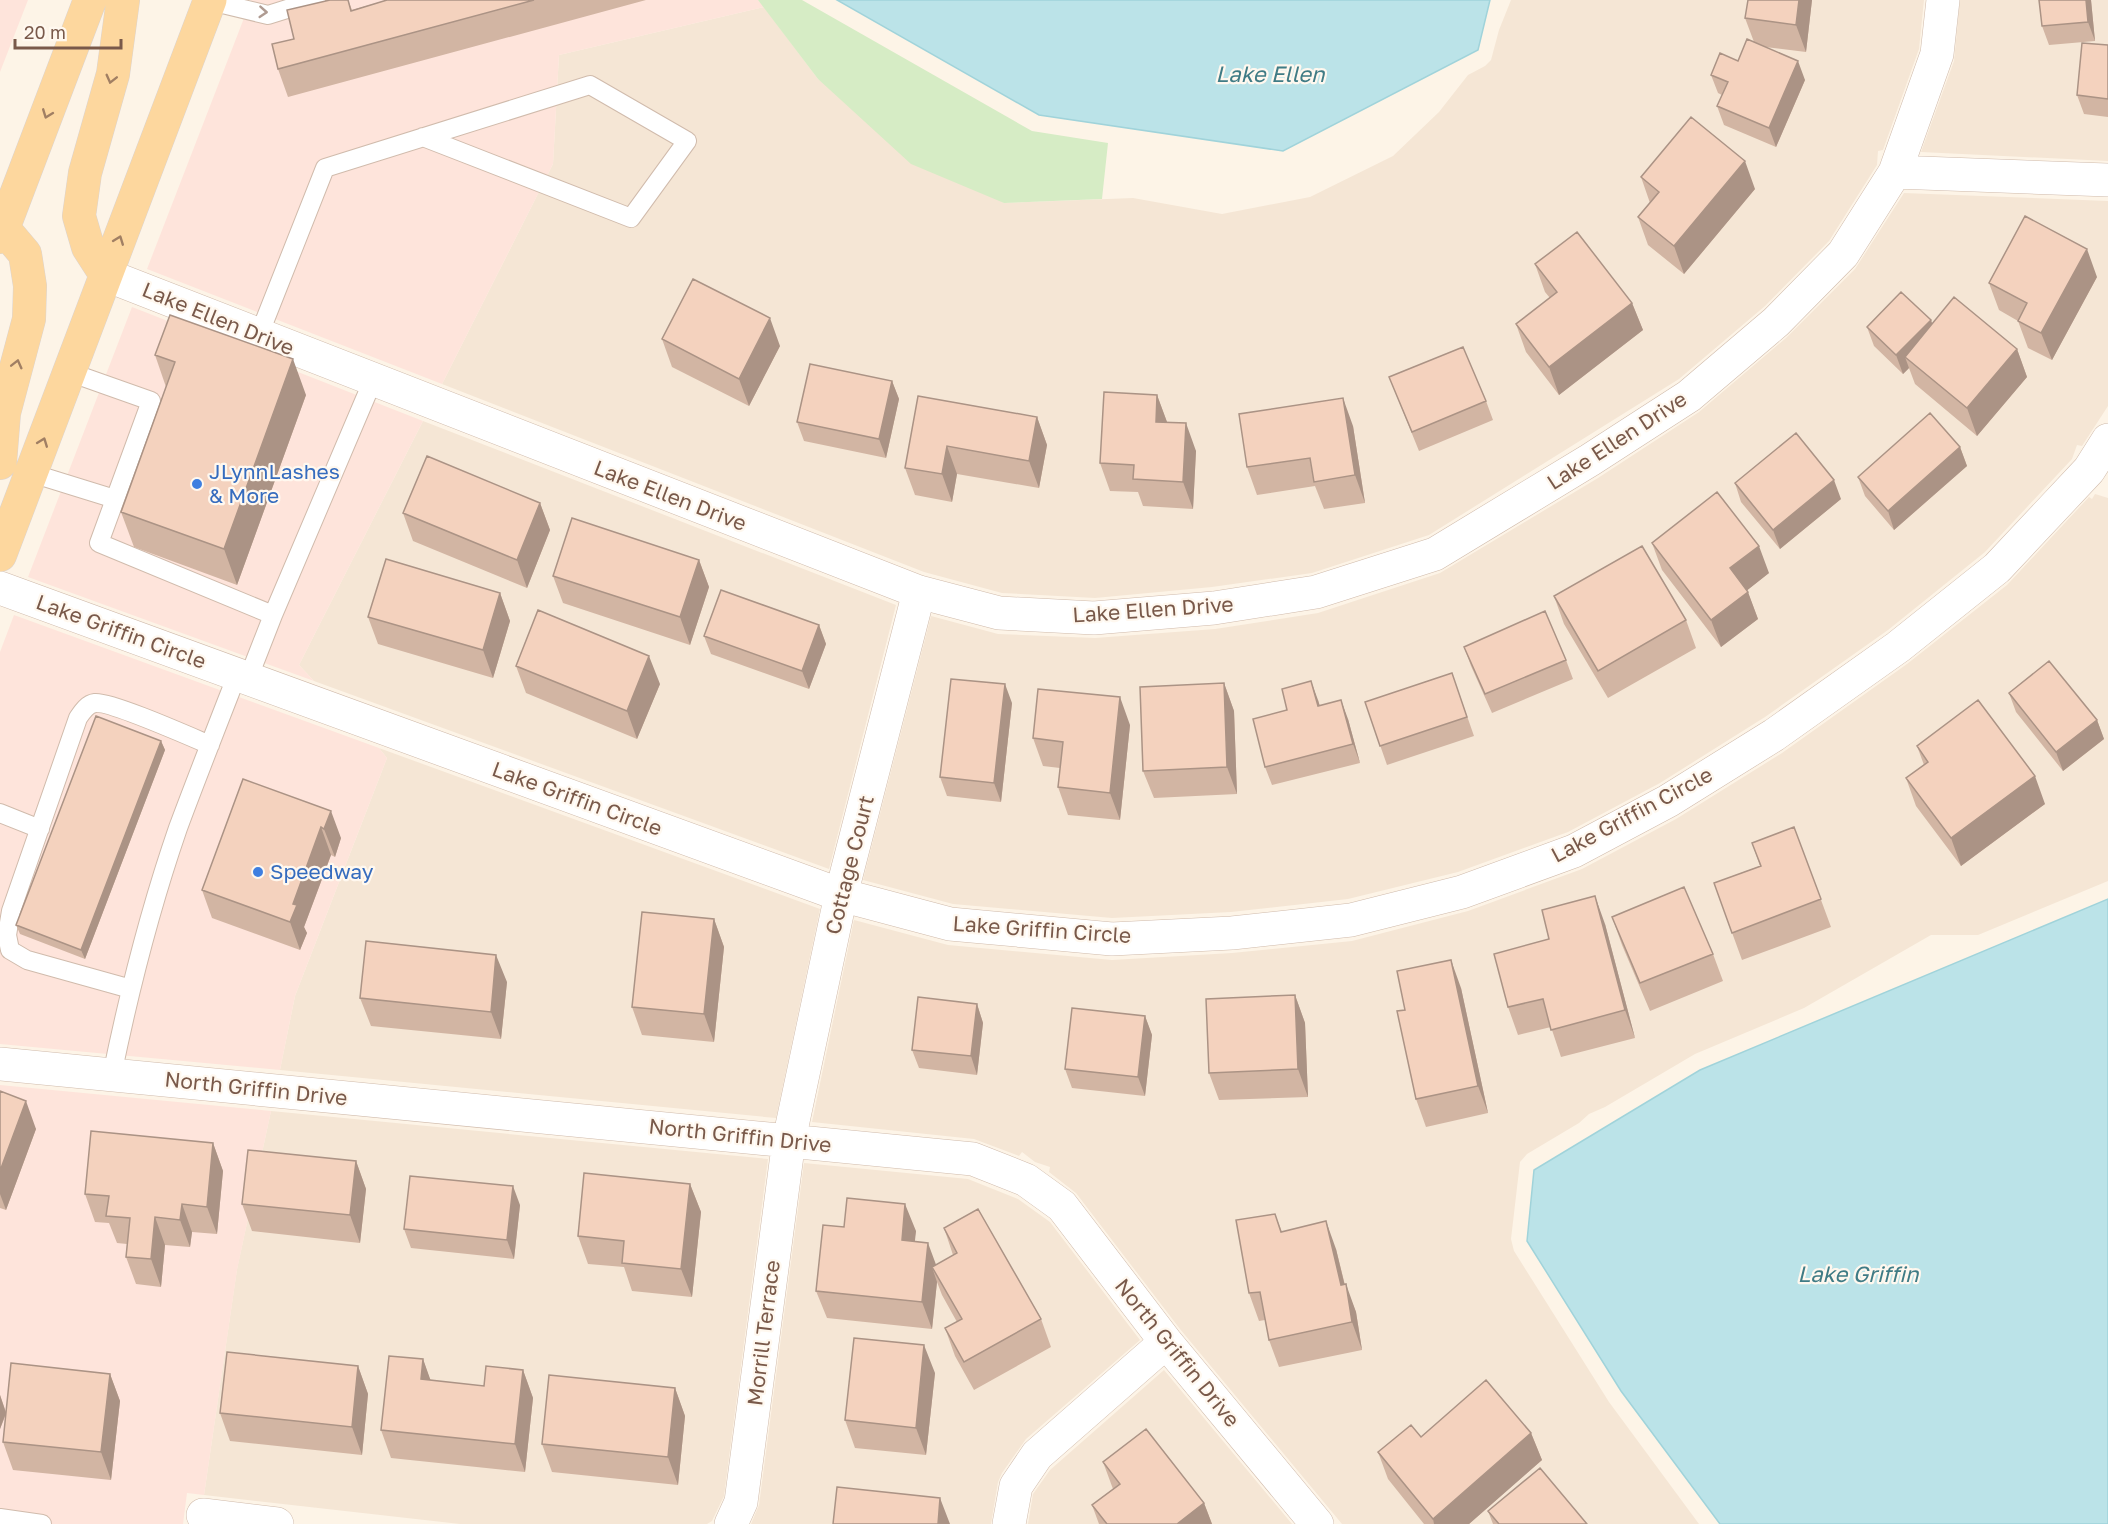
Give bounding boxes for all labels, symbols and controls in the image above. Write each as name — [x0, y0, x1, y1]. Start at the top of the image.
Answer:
one-way arrow — [259, 6, 268, 19]
scale bar — [15, 12, 122, 50]
text: 20 m — [24, 21, 66, 43]
water label: Lake Ellen — [1215, 60, 1326, 87]
one-way arrow — [106, 73, 119, 83]
one-way arrow — [41, 108, 54, 118]
one-way arrow — [112, 235, 124, 246]
street label: Lake Ellen Drive — [139, 276, 298, 360]
one-way arrow — [9, 360, 22, 370]
street label: Lake Ellen Drive — [1542, 385, 1691, 495]
one-way arrow — [36, 437, 48, 448]
street label: Lake Ellen Drive — [590, 454, 750, 536]
place label: JLynnLashes & More — [209, 458, 340, 508]
marker: JLynnLashes & More — [190, 477, 204, 491]
street label: Lake Griffin Circle — [33, 588, 210, 674]
street label: Lake Ellen Drive — [1072, 590, 1234, 628]
street label: Lake Griffin Circle — [489, 755, 666, 841]
street label: Lake Griffin Circle — [1546, 761, 1717, 868]
street label: Cottage Court — [819, 793, 879, 937]
place label: Speedway — [270, 858, 374, 884]
marker: Speedway — [251, 865, 265, 879]
street label: Lake Griffin Circle — [952, 910, 1132, 948]
street label: North Griffin Drive — [163, 1065, 349, 1111]
street label: North Griffin Drive — [647, 1112, 833, 1158]
street label: Morrill Terrace — [741, 1259, 785, 1407]
water label: Lake Griffin — [1797, 1260, 1920, 1287]
street label: North Griffin Drive — [1110, 1273, 1246, 1432]

